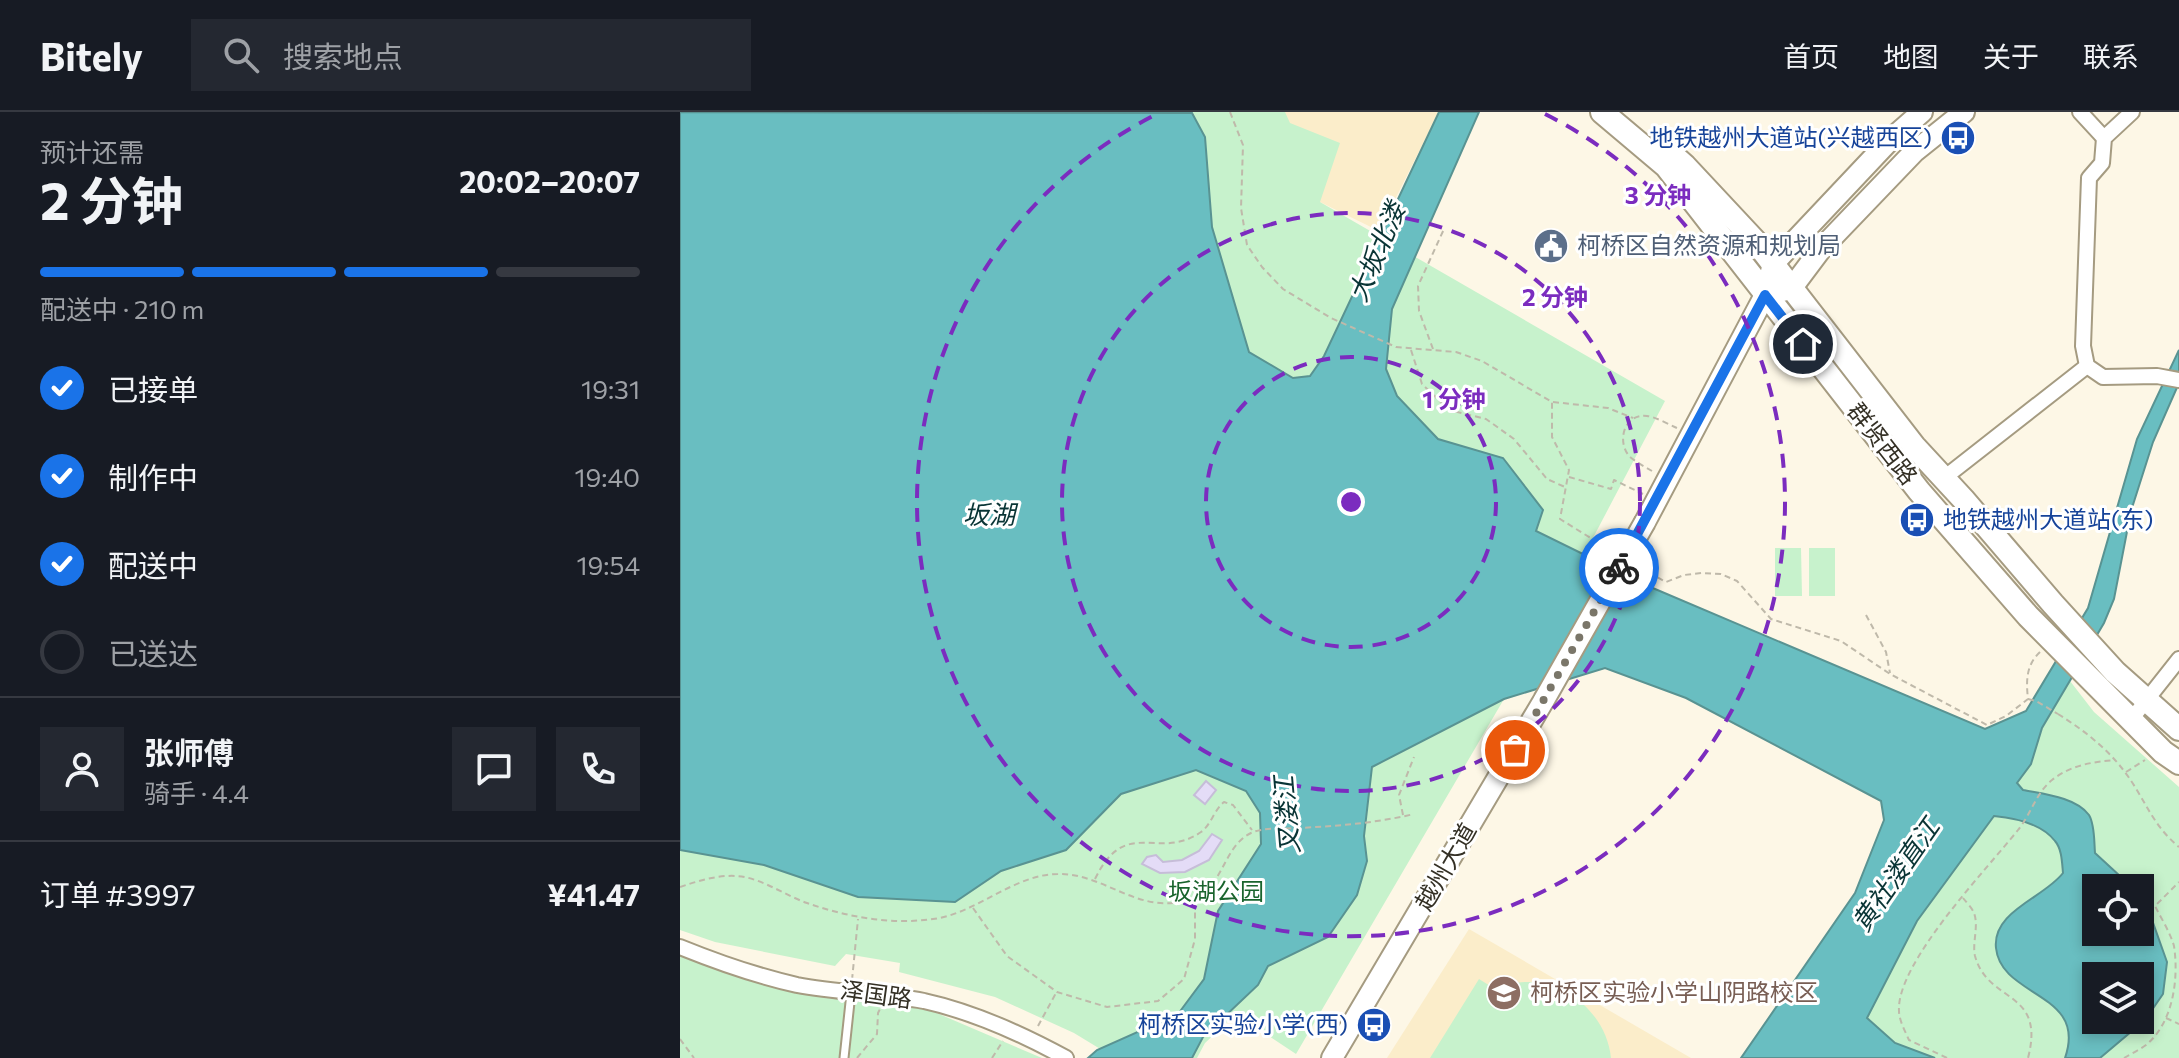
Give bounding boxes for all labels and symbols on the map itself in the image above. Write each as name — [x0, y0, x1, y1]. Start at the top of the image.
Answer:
bus stop icon: 地铁越州大道站(兴越西区) — [1939, 119, 1977, 157]
place label: 地铁越州大道站(兴越西区) — [1650, 122, 1932, 151]
text: 3 分钟 — [1625, 180, 1691, 209]
water label: 大坂北溇 — [1341, 195, 1411, 305]
public building icon: 柯桥区自然资源和规划局 — [1532, 227, 1570, 265]
place label: 柯桥区自然资源和规划局 — [1577, 230, 1841, 259]
text: 2 分钟 — [1522, 282, 1588, 311]
pin — [1769, 310, 1837, 378]
text: 1 分钟 — [1422, 384, 1486, 413]
street label: 群贤西路 — [1842, 396, 1924, 490]
centre of rings — [1337, 488, 1365, 516]
water label: 坂湖 — [963, 498, 1019, 529]
bus stop icon: 地铁越州大道站(东) — [1898, 501, 1936, 539]
place label: 地铁越州大道站(东) — [1943, 504, 2153, 533]
courier — [1579, 528, 1659, 608]
pin — [1481, 716, 1549, 784]
water label: 叉溇江 — [1266, 772, 1304, 855]
water label: 黄社溇直江 — [1845, 810, 1946, 936]
street label: 越州大道 — [1408, 817, 1481, 915]
park label: 坂湖公园 — [1168, 876, 1264, 905]
street label: 泽国路 — [839, 974, 914, 1013]
school or university icon: 柯桥区实验小学山阴路校区 — [1485, 974, 1523, 1012]
place label: 柯桥区实验小学山阴路校区 — [1530, 977, 1818, 1006]
bus stop icon: 柯桥区实验小学(西) — [1355, 1006, 1393, 1044]
place label: 柯桥区实验小学(西) — [1138, 1009, 1348, 1038]

